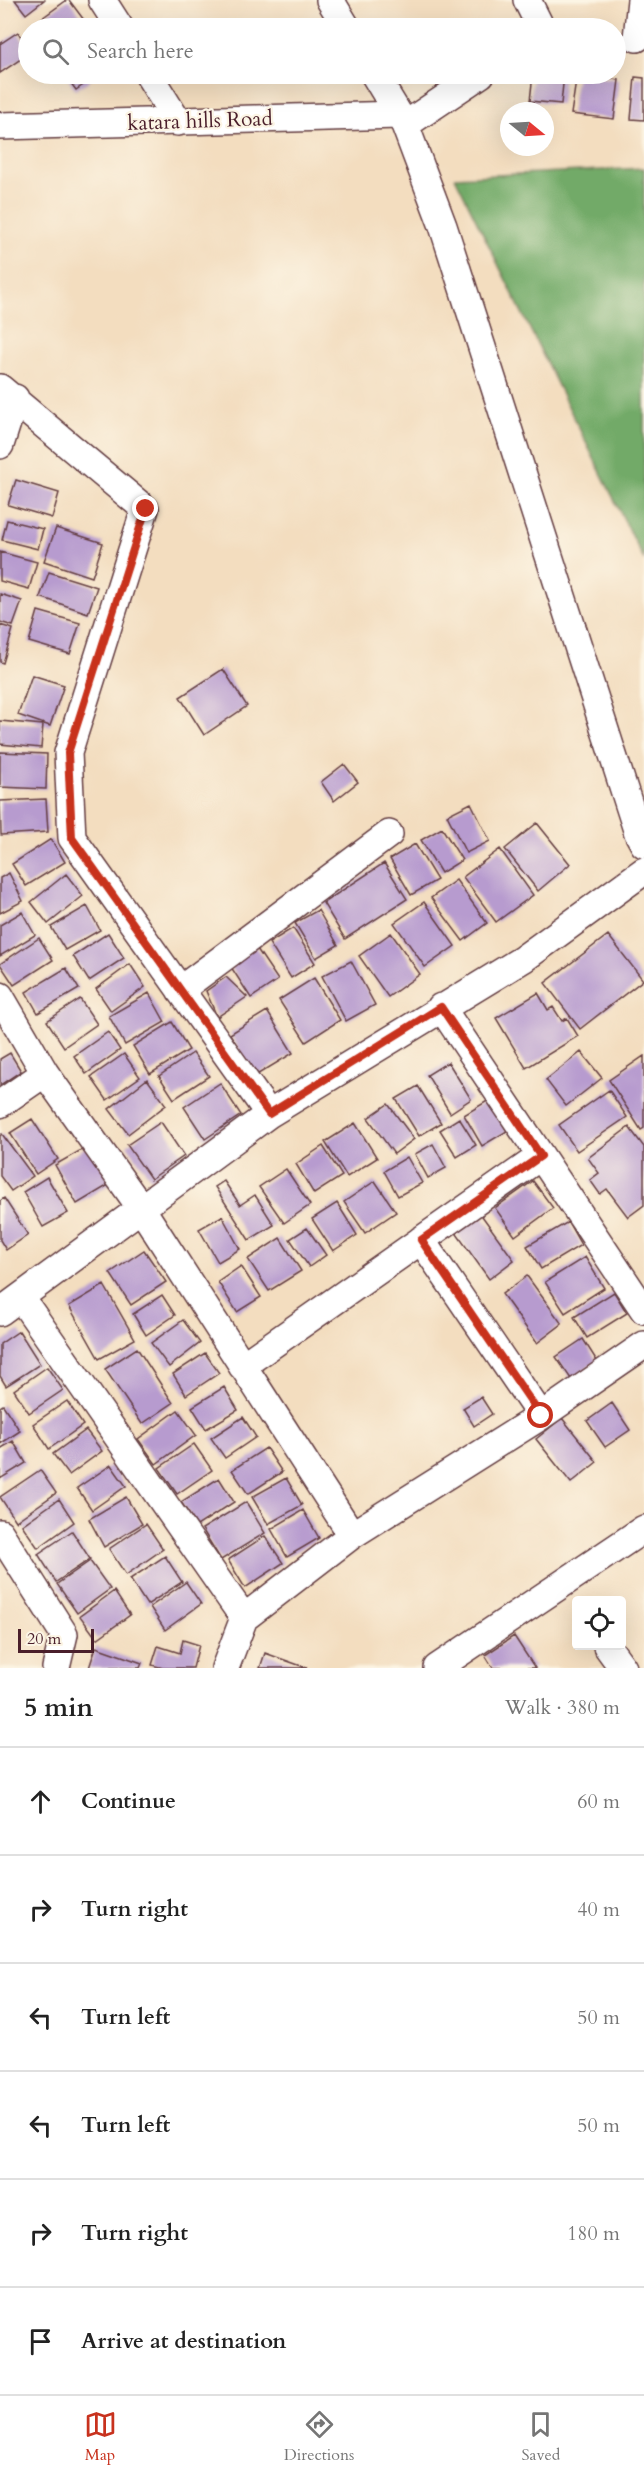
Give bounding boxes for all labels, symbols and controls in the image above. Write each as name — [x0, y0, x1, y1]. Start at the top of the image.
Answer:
search box — [18, 18, 626, 84]
icon: search — [39, 35, 72, 68]
text: Search here — [87, 36, 194, 66]
north arrow — [500, 102, 554, 156]
street label: katara hills Road — [127, 104, 273, 138]
route end — [132, 495, 158, 521]
route start — [527, 1402, 553, 1428]
map controls — [572, 1596, 626, 1650]
button: locate — [572, 1596, 626, 1650]
scale bar — [18, 1626, 94, 1654]
text: 20 m — [27, 1628, 61, 1650]
text: 5 min — [24, 1690, 93, 1725]
text: Walk · 380 m — [505, 1694, 620, 1721]
icon: ahead — [24, 1785, 57, 1818]
text: Continue — [81, 1786, 176, 1816]
text: 60 m — [577, 1788, 620, 1815]
icon: right — [24, 1893, 57, 1926]
text: Turn right — [81, 1894, 188, 1924]
text: 40 m — [577, 1896, 620, 1923]
icon: left — [24, 2001, 57, 2034]
text: Turn left — [81, 2002, 170, 2032]
text: 50 m — [577, 2004, 620, 2031]
icon: left — [24, 2109, 57, 2142]
text: Turn left — [81, 2110, 170, 2140]
text: 50 m — [577, 2112, 620, 2139]
icon: right — [24, 2217, 57, 2250]
text: Turn right — [81, 2218, 188, 2248]
text: 180 m — [567, 2220, 620, 2247]
icon: arrive — [24, 2325, 57, 2358]
text: Arrive at destination — [81, 2326, 286, 2356]
tab: Map — [84, 2408, 117, 2466]
tab: Directions — [284, 2408, 354, 2466]
tab: Saved — [522, 2408, 560, 2466]

